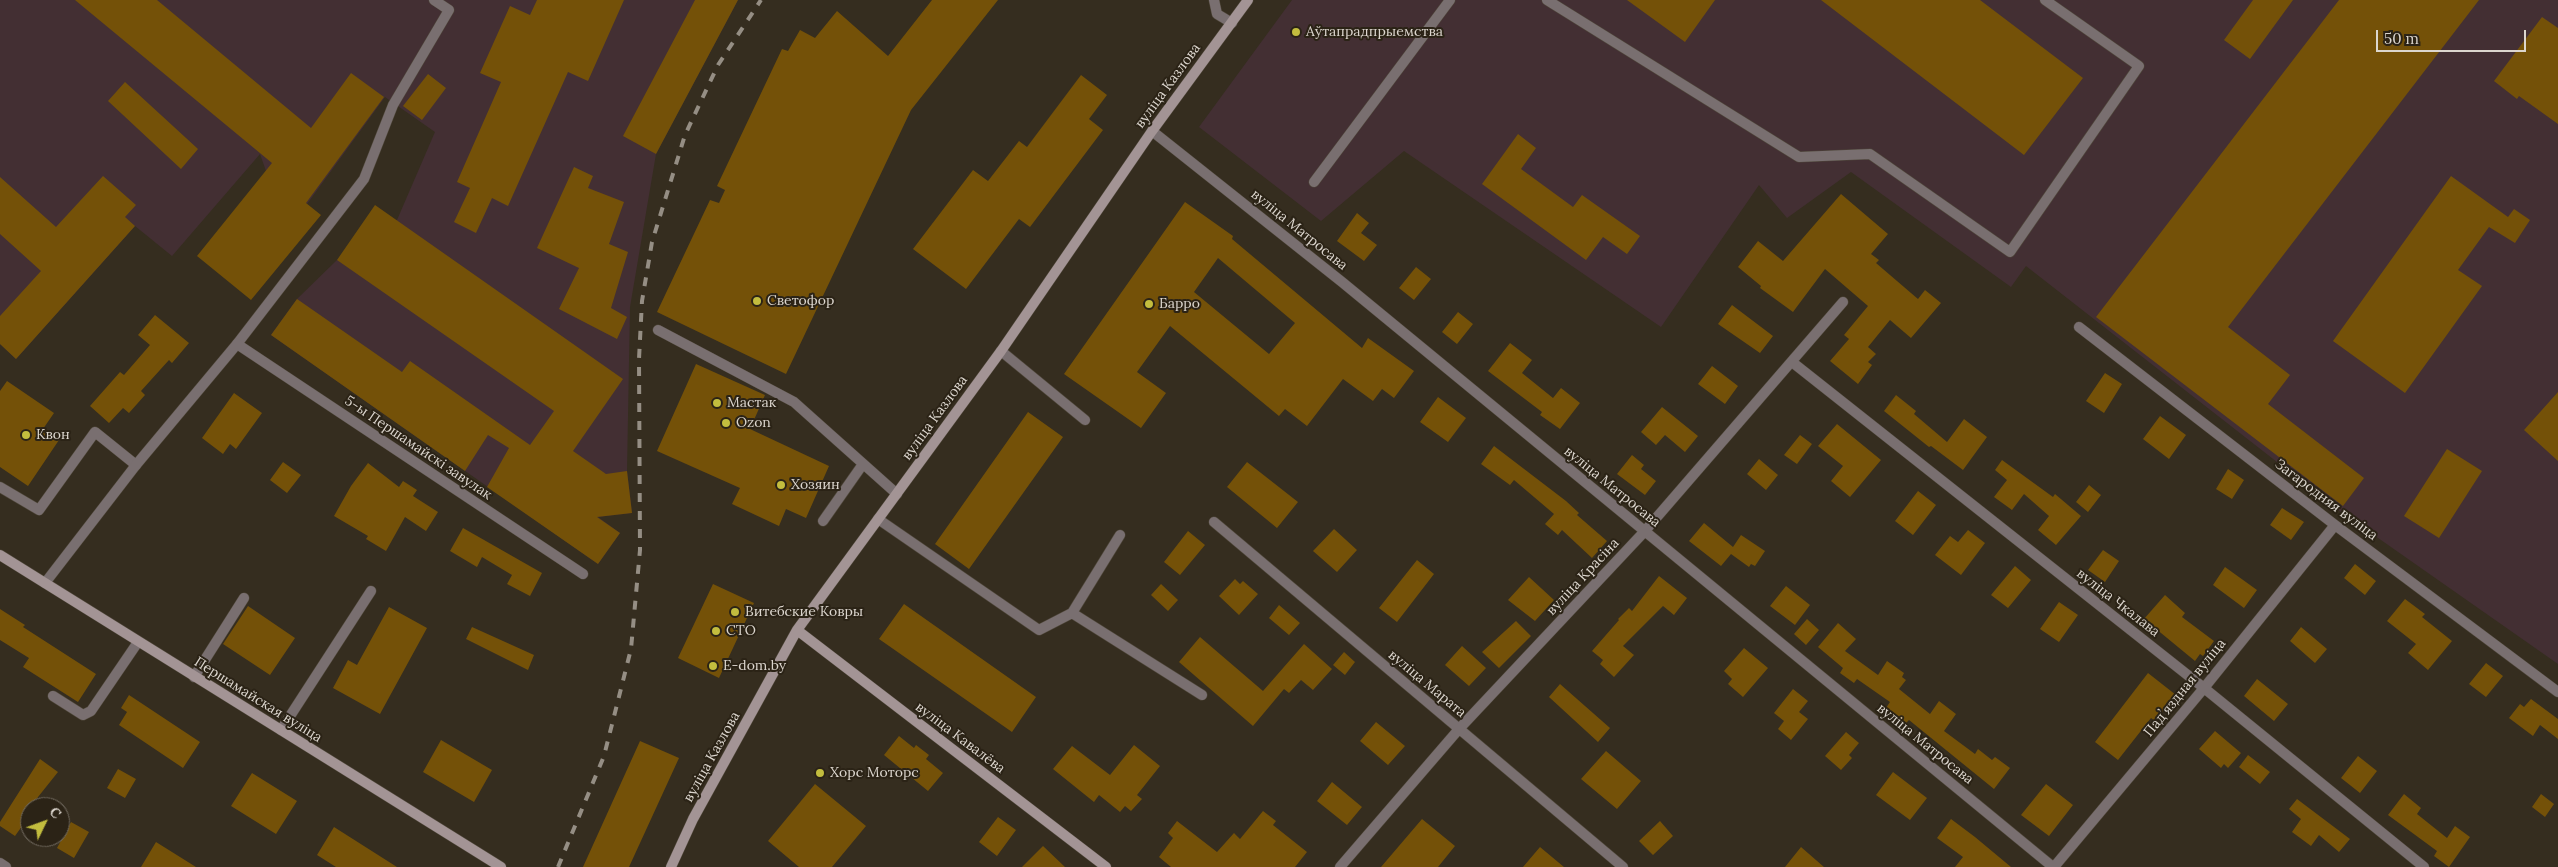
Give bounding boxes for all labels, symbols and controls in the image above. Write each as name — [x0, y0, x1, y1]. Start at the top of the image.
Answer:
scale bar — [2378, 20, 2528, 52]
place label: Аўтапрадпрыемства — [1306, 24, 1443, 40]
marker: Аўтапрадпрыемства — [1290, 26, 1302, 38]
text: 50 m — [2384, 29, 2419, 48]
street label: вуліца Казлова — [1132, 40, 1204, 132]
street label: вуліца Матросава — [1247, 186, 1351, 274]
place label: Светофор — [767, 293, 834, 309]
marker: Светофор — [751, 295, 763, 307]
place label: Барро — [1159, 296, 1200, 312]
marker: Барро — [1143, 298, 1155, 310]
street label: вуліца Казлова — [899, 372, 971, 464]
street label: 5-ы Першамайскі завулак — [341, 392, 495, 504]
place label: Мастак — [727, 395, 776, 411]
marker: Мастак — [711, 397, 723, 409]
place label: Ozon — [736, 415, 771, 431]
marker: Ozon — [720, 417, 732, 429]
place label: Квон — [36, 427, 70, 443]
marker: Квон — [20, 429, 32, 441]
street label: вуліца Матросава — [1560, 443, 1664, 531]
street label: Загародняя вуліца — [2271, 456, 2381, 544]
place label: Хозяин — [791, 477, 840, 493]
marker: Хозяин — [775, 479, 787, 491]
street label: вуліца Красіна — [1543, 535, 1623, 619]
street label: вуліца Чкалава — [2073, 565, 2163, 641]
place label: Витебские Ковры — [745, 604, 863, 620]
marker: Витебские Ковры — [729, 606, 741, 618]
place label: СТО — [726, 623, 756, 639]
marker: СТО — [710, 625, 722, 637]
street label: Падʼяздная вуліца — [2140, 636, 2230, 740]
street label: вуліца Марата — [1385, 647, 1469, 721]
street label: Першамайская вуліца — [191, 654, 325, 746]
place label: E-dom.by — [723, 658, 786, 674]
marker: E-dom.by — [707, 660, 719, 672]
street label: вуліца Кавалёва — [912, 699, 1008, 777]
street label: вуліца Матросава — [1873, 700, 1977, 788]
street label: вуліца Казлова — [680, 709, 744, 805]
place label: Хорс Моторс — [830, 765, 919, 781]
marker: Хорс Моторс — [814, 767, 826, 779]
north arrow — [20, 797, 70, 847]
text: С — [45, 803, 65, 822]

